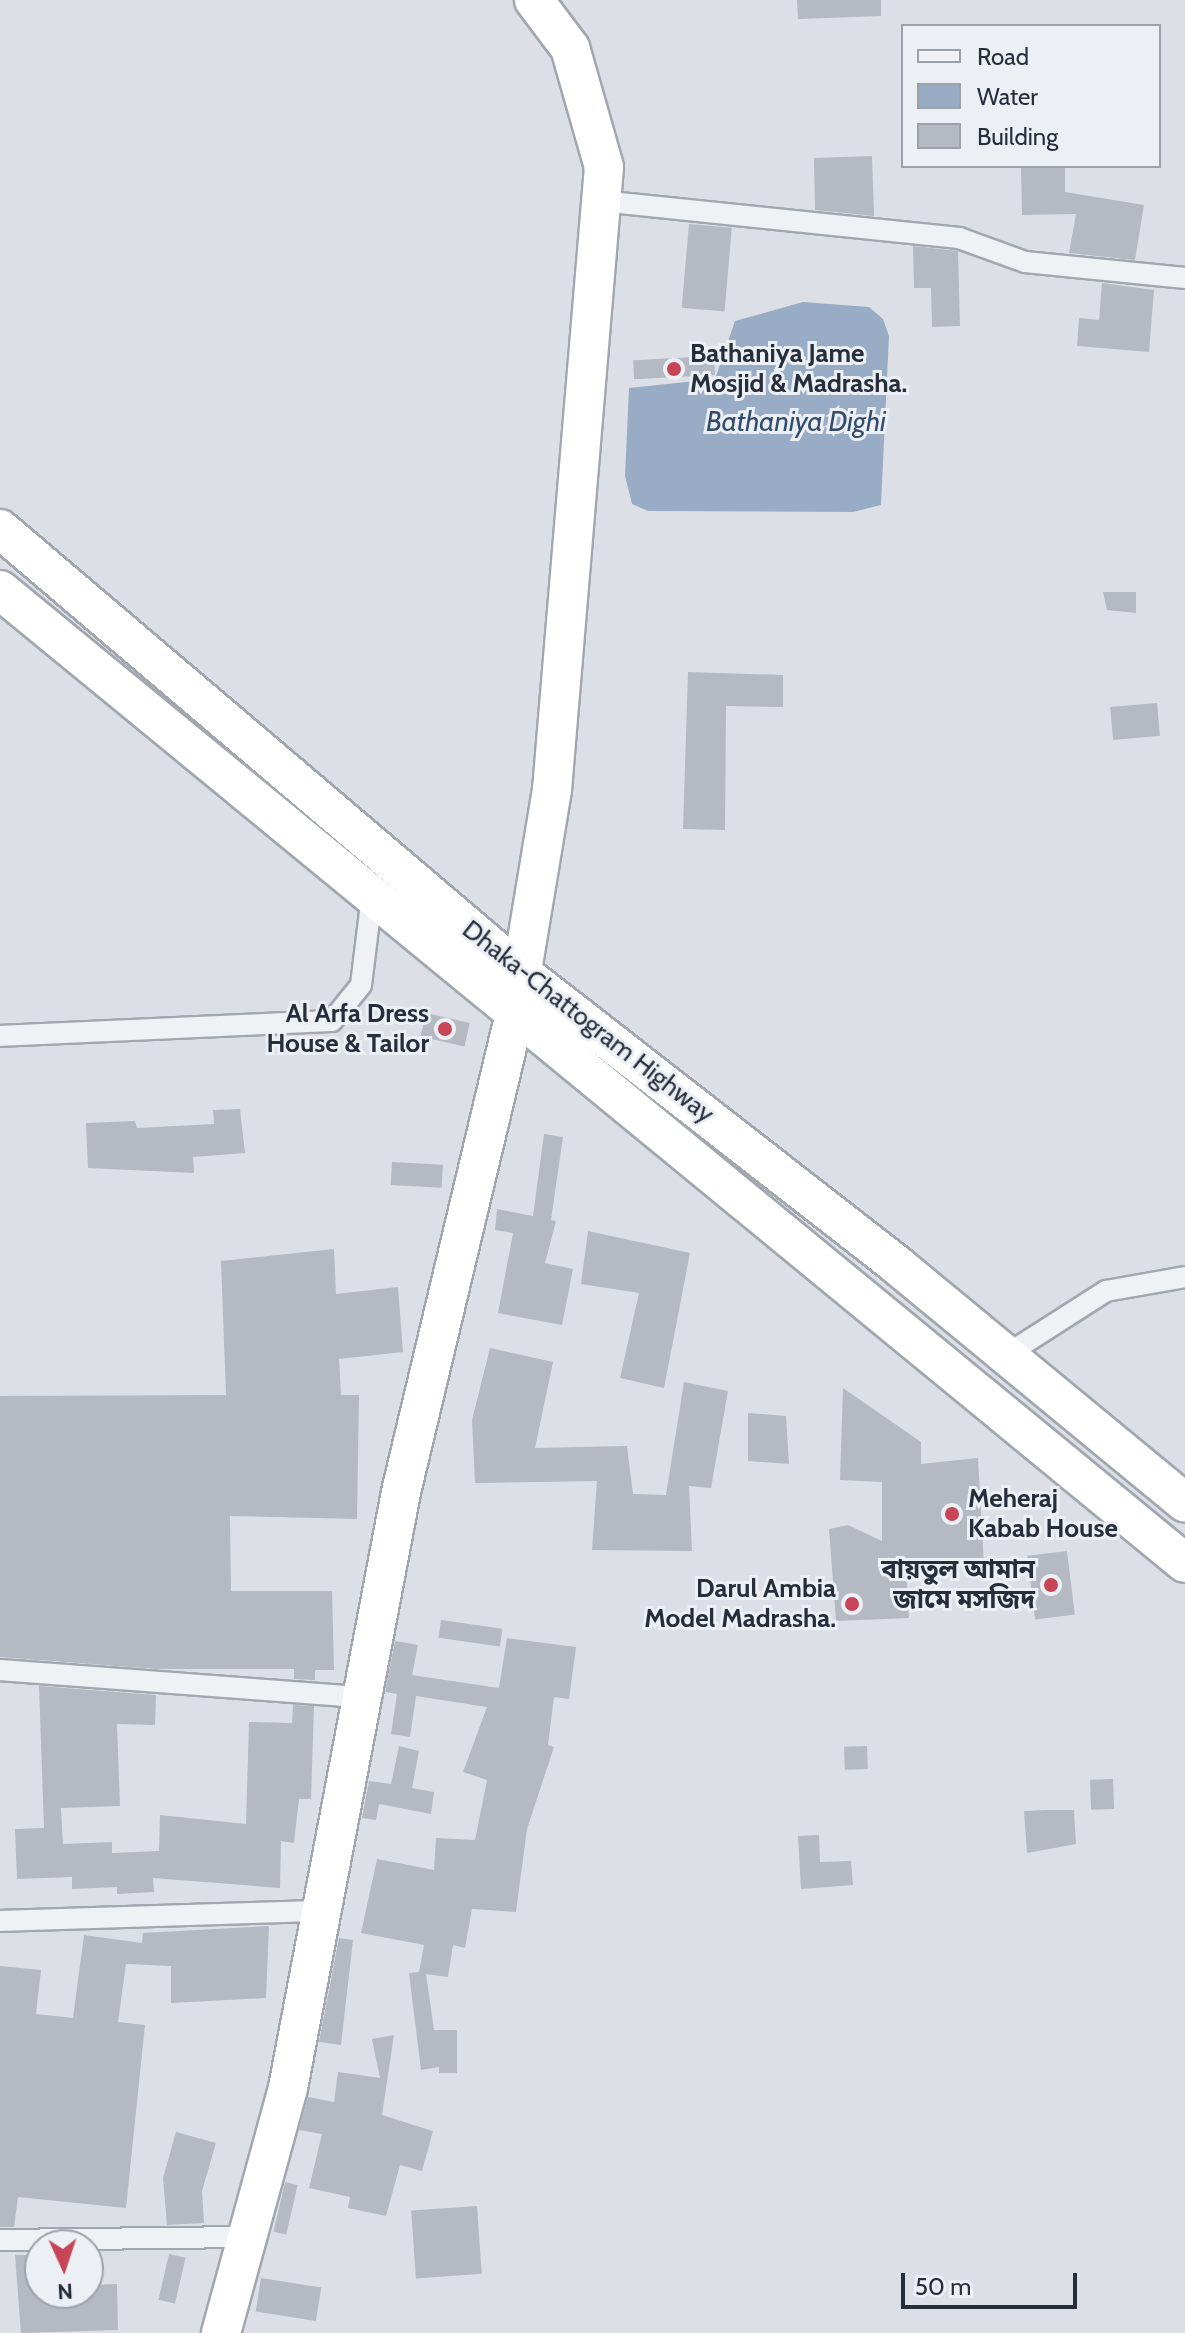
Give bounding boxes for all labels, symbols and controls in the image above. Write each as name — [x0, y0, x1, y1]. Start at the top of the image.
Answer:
legend — [901, 24, 1161, 168]
text: Road — [977, 42, 1029, 71]
text: Water — [977, 82, 1038, 111]
text: Building — [977, 122, 1058, 151]
place label: Bathaniya Jame Mosjid & Madrasha. — [690, 338, 907, 400]
marker: Bathaniya Jame Mosjid & Madrasha. — [665, 360, 683, 378]
water label: Bathaniya Dighi — [706, 404, 886, 438]
street label: Dhaka-Chattogram Highway — [456, 914, 720, 1130]
place label: Al Arfa Dress House & Tailor — [267, 998, 429, 1060]
marker: Al Arfa Dress House & Tailor — [436, 1020, 454, 1038]
place label: Meheraj Kabab House — [968, 1483, 1118, 1544]
marker: Meheraj Kabab House — [943, 1505, 961, 1523]
place label: বায়তুল আমান জামে মসজিদ — [881, 1554, 1035, 1616]
place label: Darul Ambia Model Madrasha. — [644, 1573, 836, 1634]
marker: বায়তুল আমান জামে মসজিদ — [1042, 1576, 1060, 1594]
marker: Darul Ambia Model Madrasha. — [843, 1595, 861, 1613]
north arrow — [24, 2229, 104, 2309]
scale bar — [905, 2257, 1081, 2307]
text: 50 m — [915, 2272, 971, 2301]
text: N — [57, 2278, 74, 2305]

